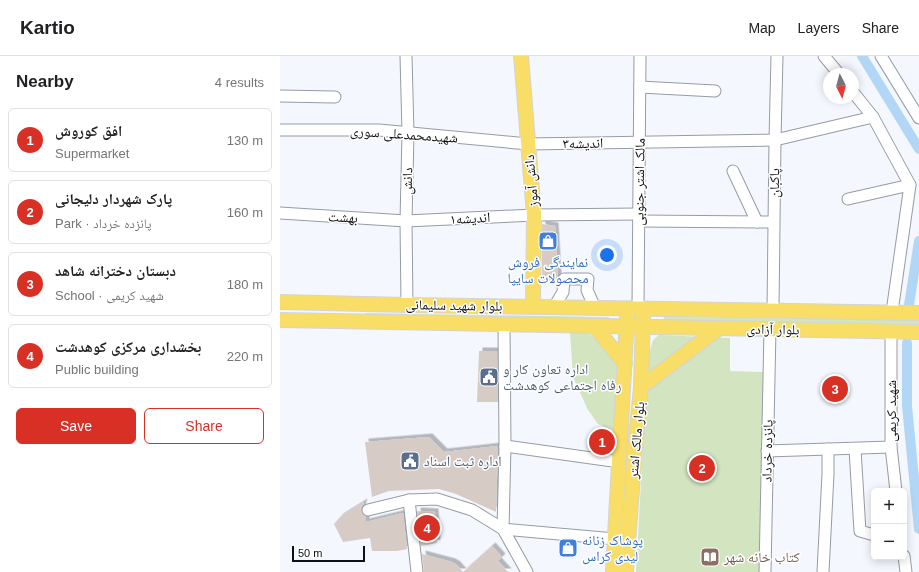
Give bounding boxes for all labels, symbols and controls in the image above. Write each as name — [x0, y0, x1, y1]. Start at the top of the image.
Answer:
text: Kartio — [20, 17, 75, 38]
text: Map — [748, 20, 776, 36]
text: Layers — [798, 20, 840, 36]
text: Share — [862, 20, 899, 36]
north arrow — [823, 68, 859, 104]
text: Nearby — [16, 72, 74, 91]
text: 4 results — [215, 75, 264, 90]
text: افق کوروش — [55, 122, 122, 139]
street label: شهیدمحمدعلی سوری — [349, 122, 459, 147]
text: 1 — [26, 133, 34, 148]
text: 130 m — [227, 133, 263, 148]
street label: اندیشه۳ — [563, 135, 603, 152]
street label: مالک اشتر جنوبی — [630, 138, 649, 226]
text: Supermarket — [55, 146, 129, 161]
street label: دانش آموز — [521, 154, 542, 209]
street label: دانش — [399, 167, 416, 195]
street label: پاکبان — [766, 168, 783, 198]
text: پارک شهردار دلیجانی — [55, 190, 172, 207]
text: 2 — [26, 205, 34, 220]
text: 160 m — [227, 205, 263, 220]
street label: بهشت — [328, 208, 358, 226]
street label: اندیشه۱ — [449, 209, 491, 227]
text: Park · پانزده خرداد — [55, 216, 152, 231]
shop icon: نمایندگی فروش محصولات سایپا — [537, 230, 559, 252]
your location — [597, 245, 617, 265]
place label: نمایندگی فروش محصولات سایپا — [507, 254, 589, 287]
text: دبستان دخترانه شاهد — [55, 262, 176, 279]
text: 3 — [26, 277, 34, 292]
text: 180 m — [227, 277, 263, 292]
text: School · شهید کریمی — [55, 288, 164, 303]
street label: بلوار شهید سلیمانی — [405, 296, 503, 315]
street label: بلوار آزادی — [746, 321, 800, 338]
text: بخشداری مرکزی کوهدشت — [55, 338, 201, 355]
text: 4 — [26, 349, 34, 364]
text: 220 m — [227, 349, 263, 364]
place label: اداره تعاون کار و رفاه اجتماعی کوهدشت — [503, 361, 621, 394]
text: Public building — [55, 362, 139, 377]
public building icon: اداره تعاون کار و رفاه اجتماعی کوهدشت — [478, 366, 500, 388]
pin: 3 — [822, 374, 848, 404]
street label: شهید کریمی — [883, 380, 900, 442]
street label: بلوار مالک اشتر — [625, 401, 648, 480]
button: Save — [16, 408, 136, 444]
button: Share — [144, 408, 264, 444]
street label: پانزده خرداد — [758, 419, 777, 483]
pin: 1 — [589, 427, 615, 457]
public building icon: اداره ثبت اسناد — [399, 450, 421, 472]
place label: اداره ثبت اسناد — [424, 453, 502, 470]
pin: 2 — [689, 453, 715, 483]
map controls — [871, 488, 907, 560]
button: + — [871, 488, 907, 524]
pin: 4 — [414, 513, 440, 543]
button: − — [871, 524, 907, 560]
place label: پوشاک زنانه لیدی کراس — [582, 532, 643, 565]
shop icon: پوشاک زنانه لیدی کراس — [557, 537, 579, 559]
scale bar — [292, 544, 365, 563]
library icon: کتاب خانه شهر — [699, 546, 721, 568]
text: 50 m — [298, 547, 322, 559]
place label: کتاب خانه شهر — [723, 549, 800, 566]

